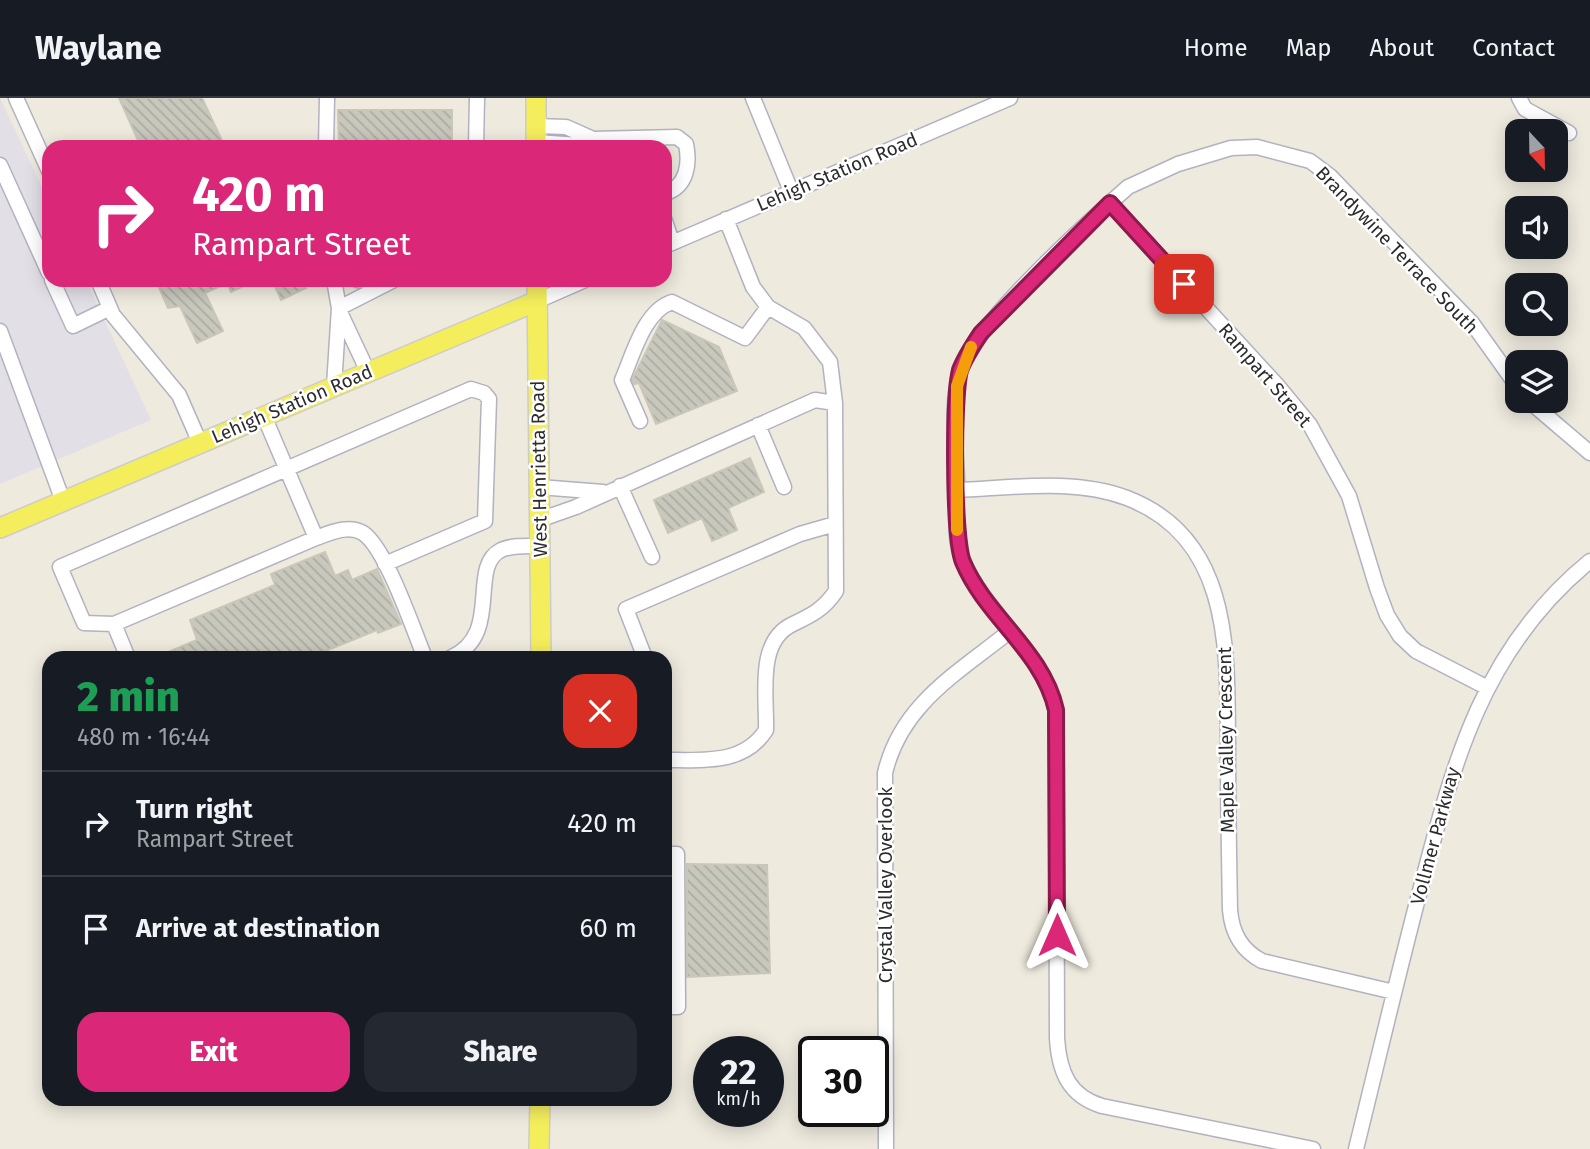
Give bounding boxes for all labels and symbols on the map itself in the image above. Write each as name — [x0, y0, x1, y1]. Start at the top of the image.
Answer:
north arrow — [1505, 119, 1568, 182]
street label: Lehigh Station Road — [753, 128, 921, 216]
street label: Brandywine Terrace South — [1311, 161, 1483, 339]
pin — [1154, 254, 1214, 314]
street label: Rampart Street — [1214, 318, 1316, 432]
street label: Lehigh Station Road — [208, 360, 376, 448]
street label: West Henrietta Road — [526, 380, 552, 558]
street label: Maple Valley Crescent — [1213, 647, 1239, 833]
street label: Vollmer Parkway — [1406, 764, 1465, 907]
street label: Crystal Valley Overlook — [874, 787, 897, 983]
position arrow — [1020, 898, 1094, 972]
speed limit sign: 30 — [798, 1036, 889, 1127]

